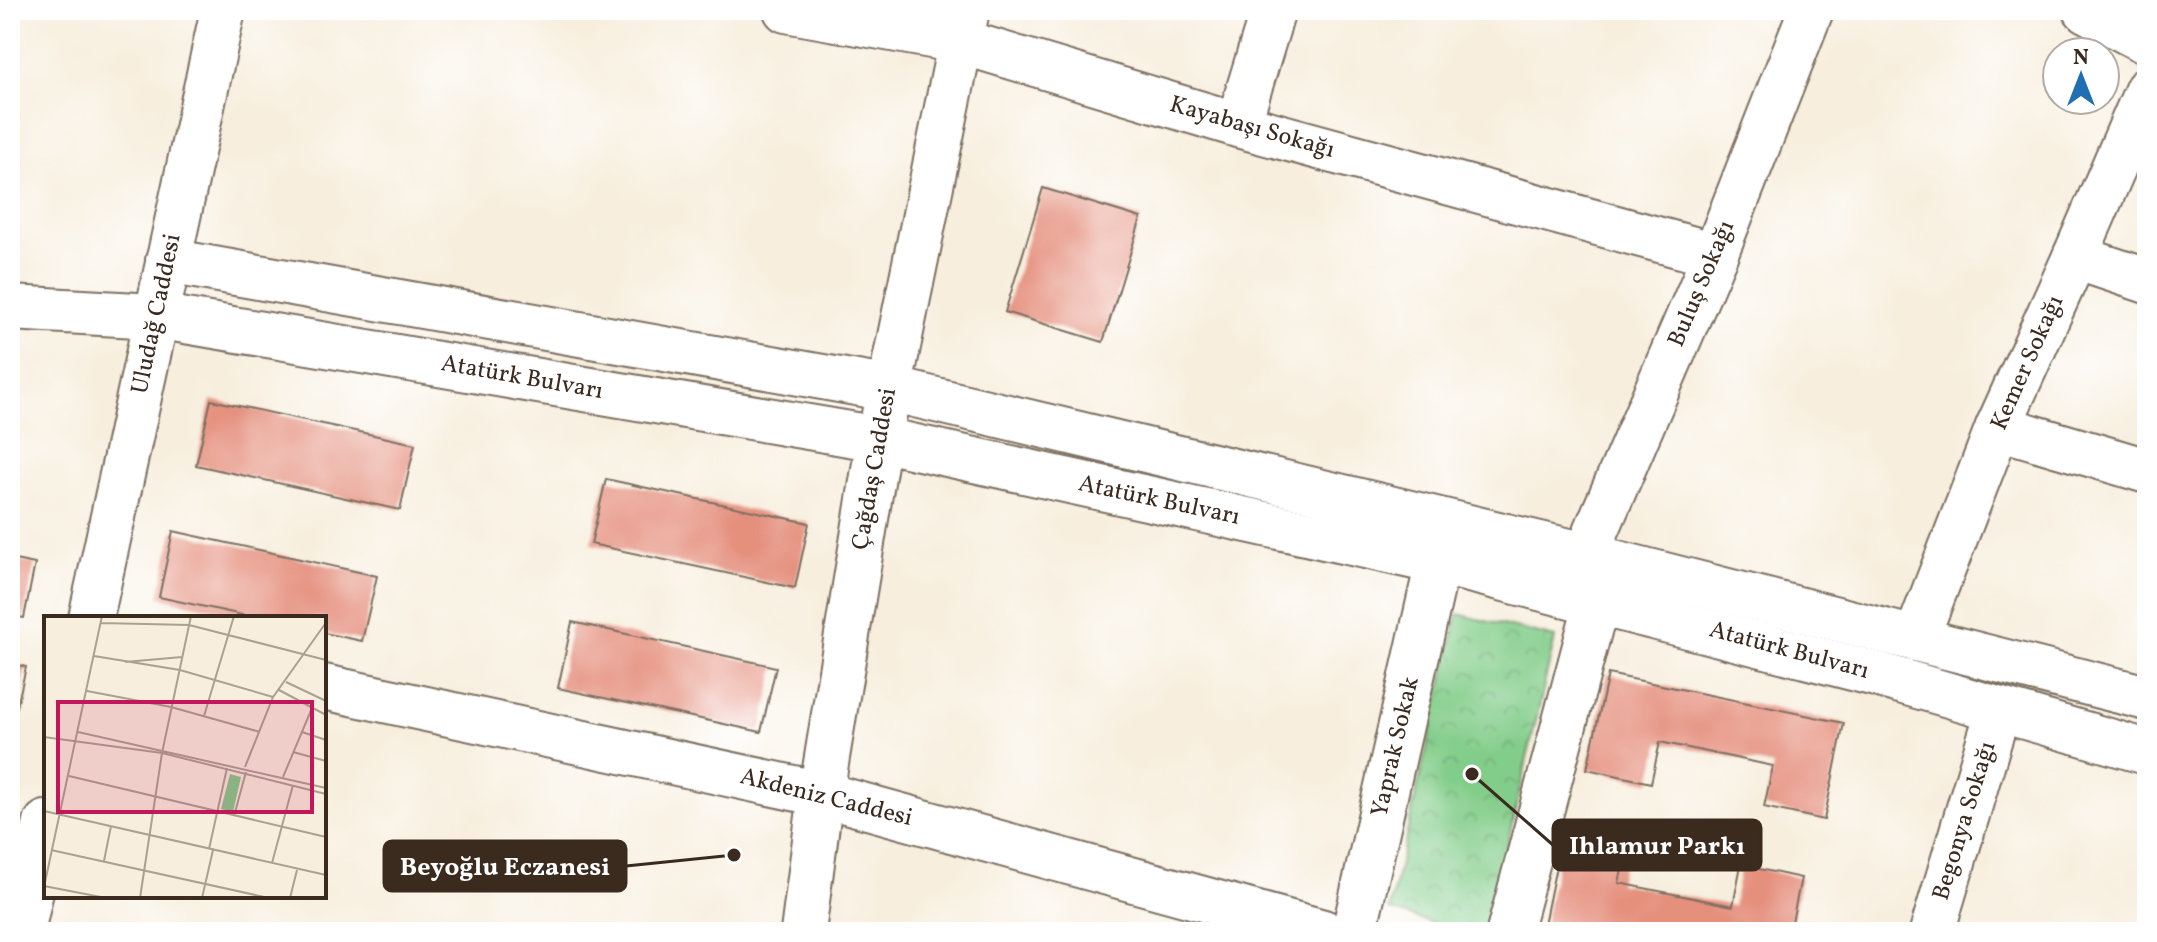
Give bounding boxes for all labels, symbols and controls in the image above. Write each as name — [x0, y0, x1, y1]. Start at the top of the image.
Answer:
north arrow — [2041, 36, 2121, 116]
text: N — [2073, 43, 2089, 74]
street label: Kayabaşı Sokağı — [1166, 88, 1338, 168]
street label: Buluş Sokağı — [1660, 215, 1744, 353]
street label: Uludağ Caddesi — [123, 231, 191, 397]
street label: Kemer Sokağı — [1983, 290, 2073, 436]
street label: Atatürk Bulvarı — [438, 347, 606, 409]
street label: Çağdaş Caddesi — [844, 385, 906, 553]
street label: Atatürk Bulvarı — [1075, 467, 1243, 535]
street label: Atatürk Bulvarı — [1705, 613, 1873, 689]
inset map — [44, 616, 326, 898]
street label: Yaprak Sokak — [1363, 673, 1429, 821]
street label: Begonya Sokağı — [1925, 737, 2005, 905]
street label: Akdeniz Caddesi — [736, 760, 916, 836]
callout: Ihlamur Parkı — [1553, 820, 1761, 870]
text: Ihlamur Parkı — [1569, 829, 1745, 865]
callout: Beyoğlu Eczanesi — [384, 841, 626, 891]
text: Beyoğlu Eczanesi — [400, 850, 610, 886]

